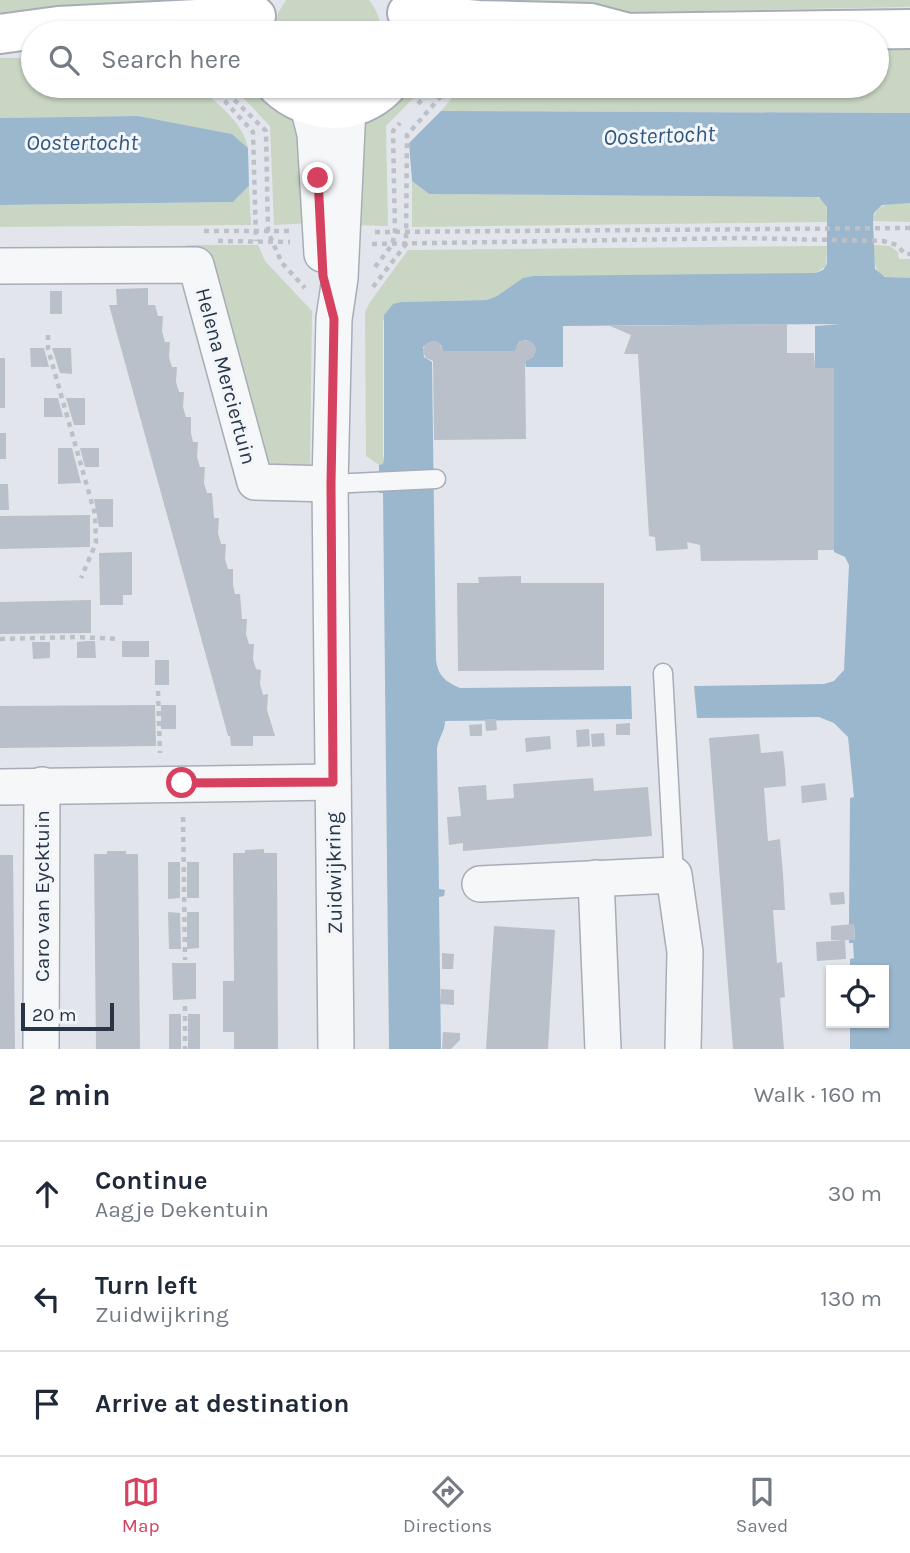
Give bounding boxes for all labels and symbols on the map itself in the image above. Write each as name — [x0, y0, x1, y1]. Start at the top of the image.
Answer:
water label: Oostertocht — [603, 120, 717, 151]
water label: Oostertocht — [26, 129, 139, 156]
route end — [302, 162, 333, 193]
street label: Helena Merciertuin — [191, 285, 261, 467]
route start — [166, 767, 197, 798]
street label: Caro van Eycktuin — [30, 810, 54, 982]
street label: Zuidwijkring — [321, 812, 347, 934]
scale bar — [21, 1000, 114, 1032]

